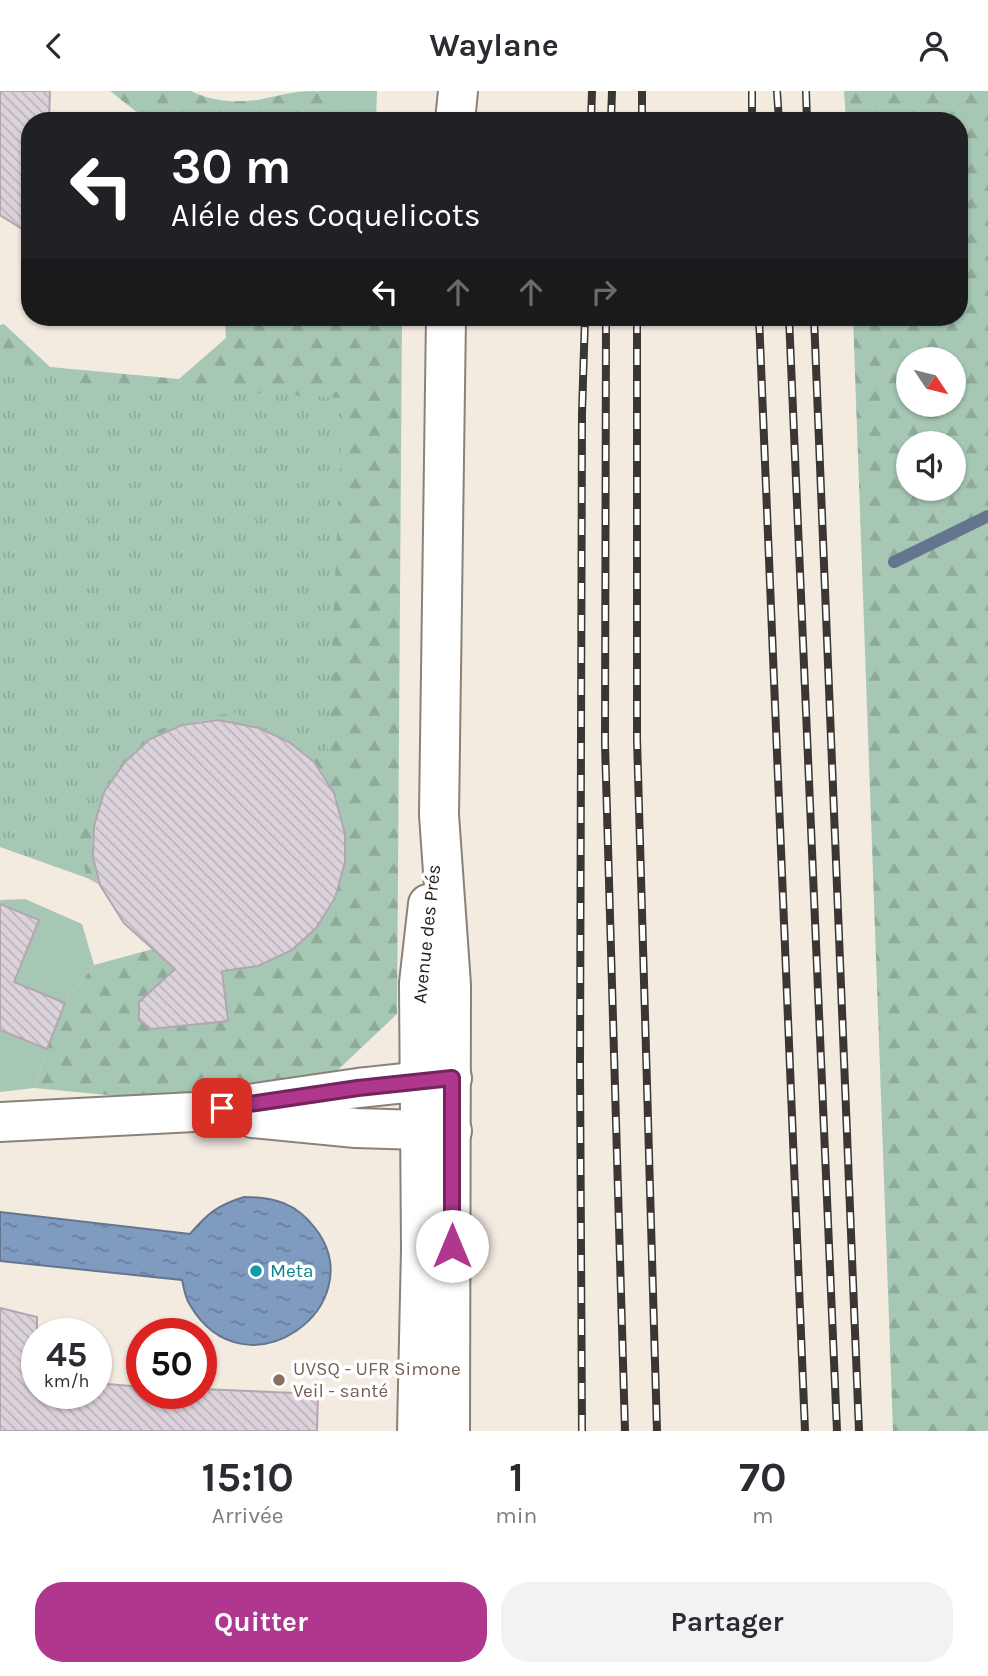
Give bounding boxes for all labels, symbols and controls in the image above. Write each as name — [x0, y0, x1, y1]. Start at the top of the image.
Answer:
icon: back — [35, 27, 73, 65]
text: Waylane — [429, 27, 559, 64]
icon: person — [915, 27, 953, 65]
text: 30 m — [171, 138, 291, 195]
icon: left — [56, 140, 147, 231]
text: Aléle des Coquelicots — [171, 197, 481, 234]
icon: left — [366, 273, 404, 311]
icon: ahead — [439, 273, 477, 311]
icon: ahead — [512, 273, 550, 311]
icon: right — [585, 273, 623, 311]
north arrow — [896, 347, 966, 417]
map controls — [896, 347, 966, 501]
button: sound — [896, 431, 966, 501]
street label: Avenue des Prés — [409, 863, 445, 1005]
pin — [192, 1078, 252, 1138]
icon: arrive — [203, 1089, 241, 1127]
position arrow — [415, 1209, 489, 1283]
place label: Meta — [270, 1260, 313, 1282]
marker: Meta — [248, 1263, 264, 1279]
speed limit sign: 50 — [126, 1318, 217, 1409]
text: 45 — [46, 1334, 87, 1375]
place label: UVSQ - UFR Simone Veil - santé — [293, 1358, 461, 1402]
text: km/h — [44, 1370, 89, 1392]
marker: UVSQ - UFR Simone Veil - santé — [271, 1372, 287, 1388]
text: 15:10 — [201, 1452, 294, 1502]
text: 1 — [509, 1452, 524, 1502]
text: 70 — [739, 1452, 786, 1502]
text: Arrivée — [212, 1502, 284, 1529]
text: min — [495, 1502, 538, 1529]
text: m — [752, 1502, 774, 1529]
button: Quitter — [35, 1582, 487, 1662]
button: Partager — [501, 1582, 953, 1662]

